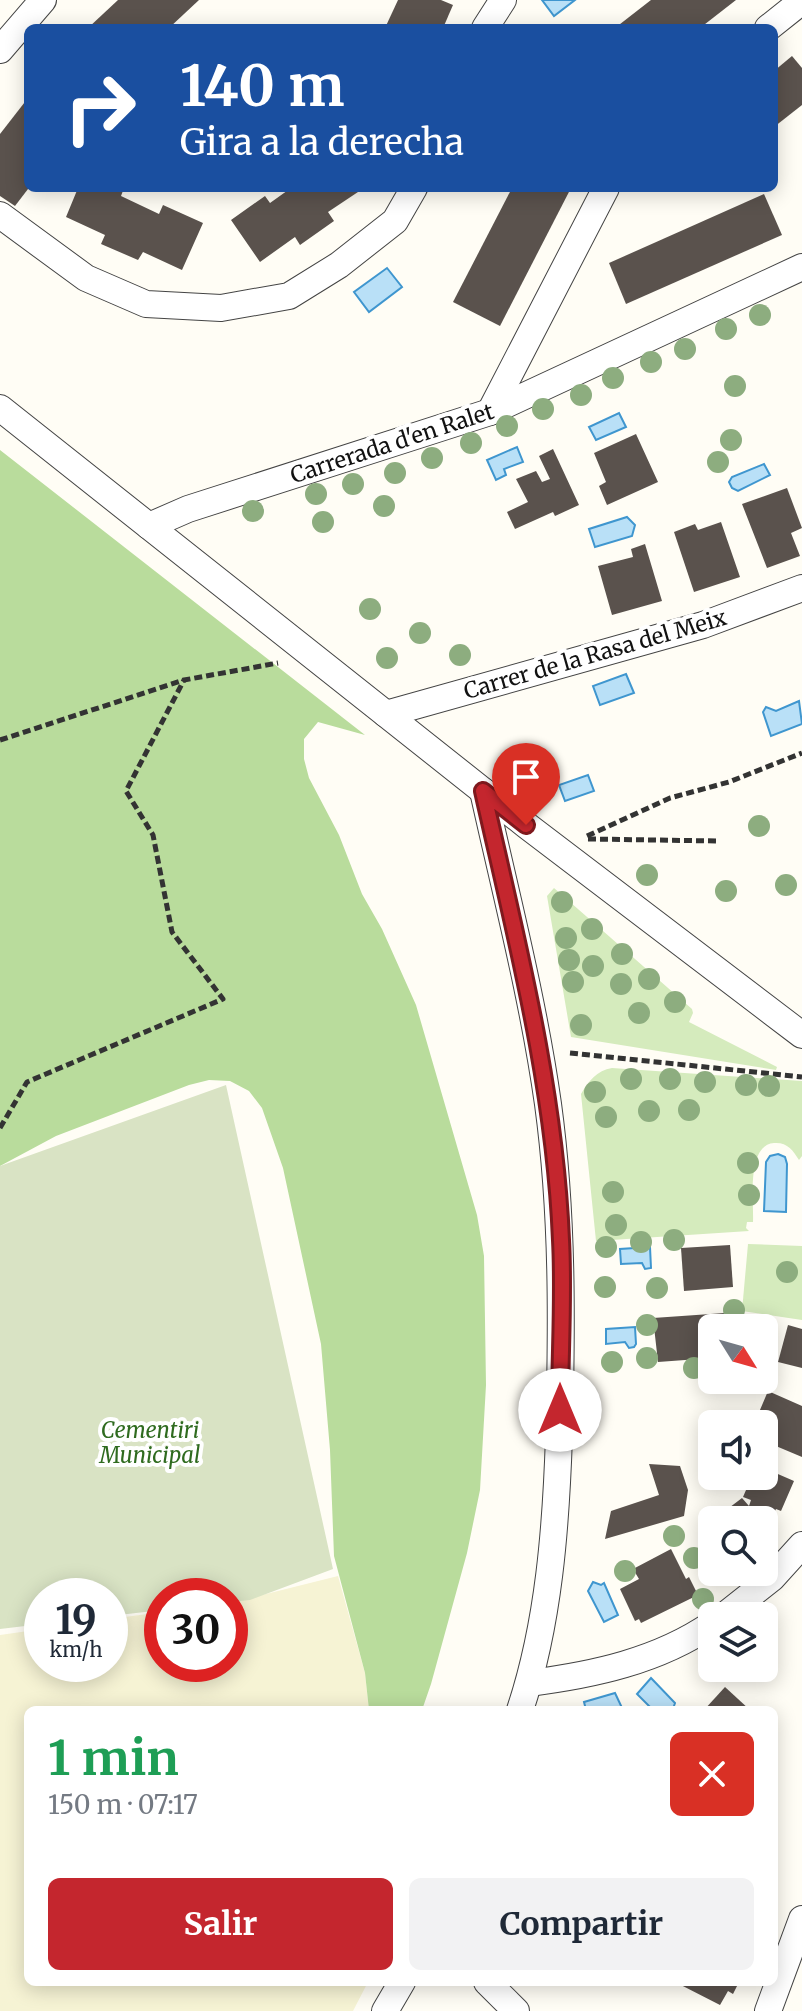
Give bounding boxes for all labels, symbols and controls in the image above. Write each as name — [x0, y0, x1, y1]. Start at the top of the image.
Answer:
text: 140 m — [180, 51, 345, 121]
icon: right — [48, 56, 152, 160]
text: Gira a la derecha — [180, 120, 464, 165]
street label: Carrerada d'en Ralet — [287, 397, 498, 489]
street label: Carrer de la Rasa del Meix — [460, 603, 730, 705]
pin — [492, 743, 560, 825]
icon: arrive — [504, 755, 548, 799]
north arrow — [698, 1314, 778, 1394]
map controls — [698, 1314, 778, 1682]
position arrow — [518, 1368, 602, 1452]
button: sound — [698, 1410, 778, 1490]
park label: Cementiri Municipal — [99, 1416, 200, 1469]
button: search — [698, 1506, 778, 1586]
speed limit sign: 30 — [144, 1578, 248, 1682]
text: 19 — [55, 1595, 97, 1645]
button: layers — [698, 1602, 778, 1682]
text: km/h — [50, 1637, 102, 1662]
text: 1 min — [48, 1728, 179, 1788]
button: close — [670, 1732, 754, 1816]
text: 150 m · 07:17 — [48, 1788, 198, 1821]
button: Salir — [48, 1878, 393, 1970]
button: Compartir — [409, 1878, 754, 1970]

